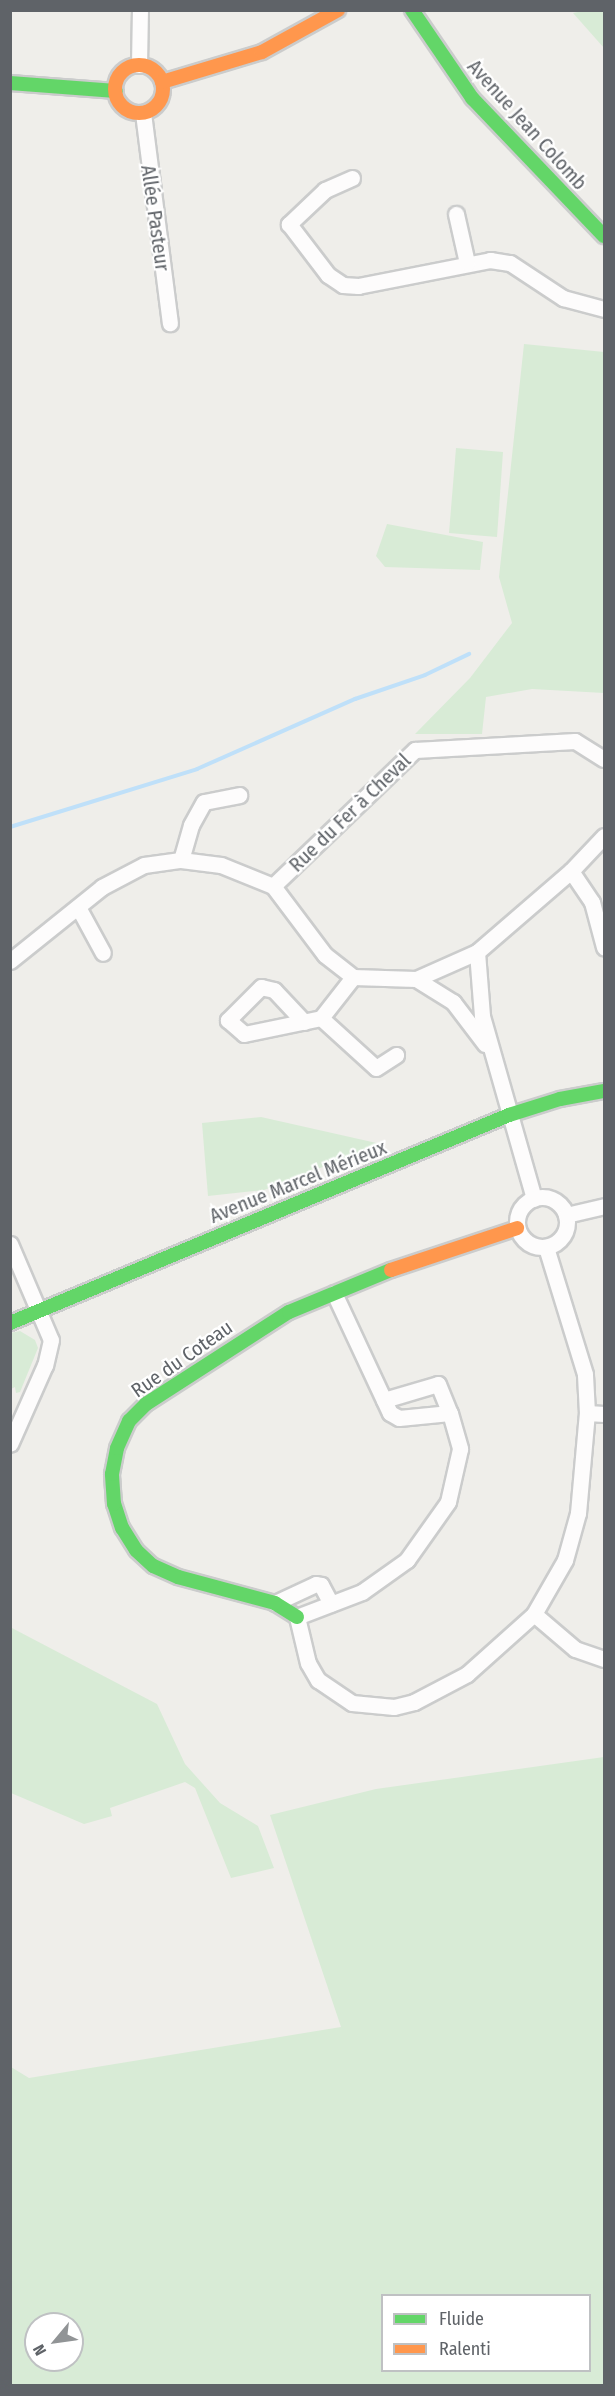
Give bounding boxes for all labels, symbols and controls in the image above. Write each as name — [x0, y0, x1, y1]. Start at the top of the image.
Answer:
street label: Avenue Jean Colomb — [462, 55, 592, 195]
street label: Allée Pasteur — [136, 164, 174, 272]
street label: Rue du Fer à Cheval — [284, 749, 416, 877]
street label: Avenue Marcel Mérieux — [206, 1136, 390, 1228]
street label: Rue du Coteau — [127, 1315, 237, 1403]
legend — [381, 2294, 591, 2372]
text: Fluide — [439, 2308, 484, 2330]
north arrow — [24, 2312, 84, 2372]
text: Ralenti — [439, 2338, 491, 2360]
text: N — [29, 2341, 50, 2359]

